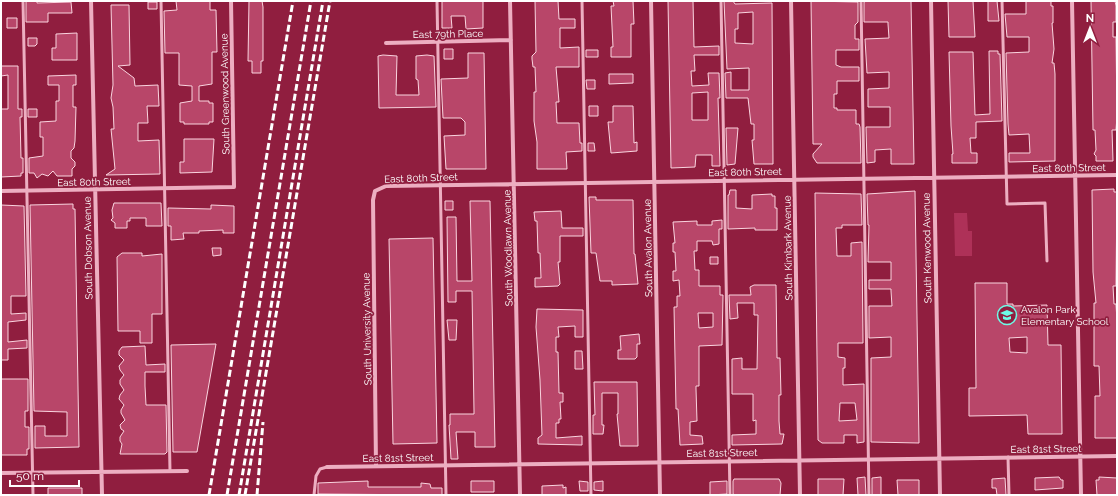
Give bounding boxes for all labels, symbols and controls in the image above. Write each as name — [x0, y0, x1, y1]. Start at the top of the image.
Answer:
north arrow — [1070, 8, 1110, 48]
text: N — [1086, 12, 1094, 25]
street label: East 79th Place — [412, 28, 484, 40]
street label: South Greenwood Avenue — [218, 33, 232, 155]
street label: East 80th Street — [1032, 162, 1107, 174]
street label: East 80th Street — [708, 166, 783, 178]
street label: East 80th Street — [384, 171, 459, 185]
street label: East 80th Street — [57, 176, 132, 188]
street label: South Woodlawn Avenue — [501, 190, 515, 306]
street label: South Kenwood Avenue — [921, 192, 933, 303]
street label: South Kimbark Avenue — [782, 195, 794, 301]
street label: South Dobson Avenue — [82, 196, 94, 300]
street label: South Avalon Avenue — [642, 199, 654, 297]
street label: South University Avenue — [361, 273, 373, 385]
school or university icon: Avalon Park Elementary School — [996, 304, 1018, 326]
place label: Avalon Park Elementary School — [1021, 304, 1109, 327]
street label: East 81st Street — [1010, 443, 1082, 455]
street label: East 81st Street — [686, 447, 758, 459]
street label: East 81st Street — [362, 452, 434, 464]
scale bar — [10, 462, 79, 488]
text: 50 m — [16, 469, 44, 483]

